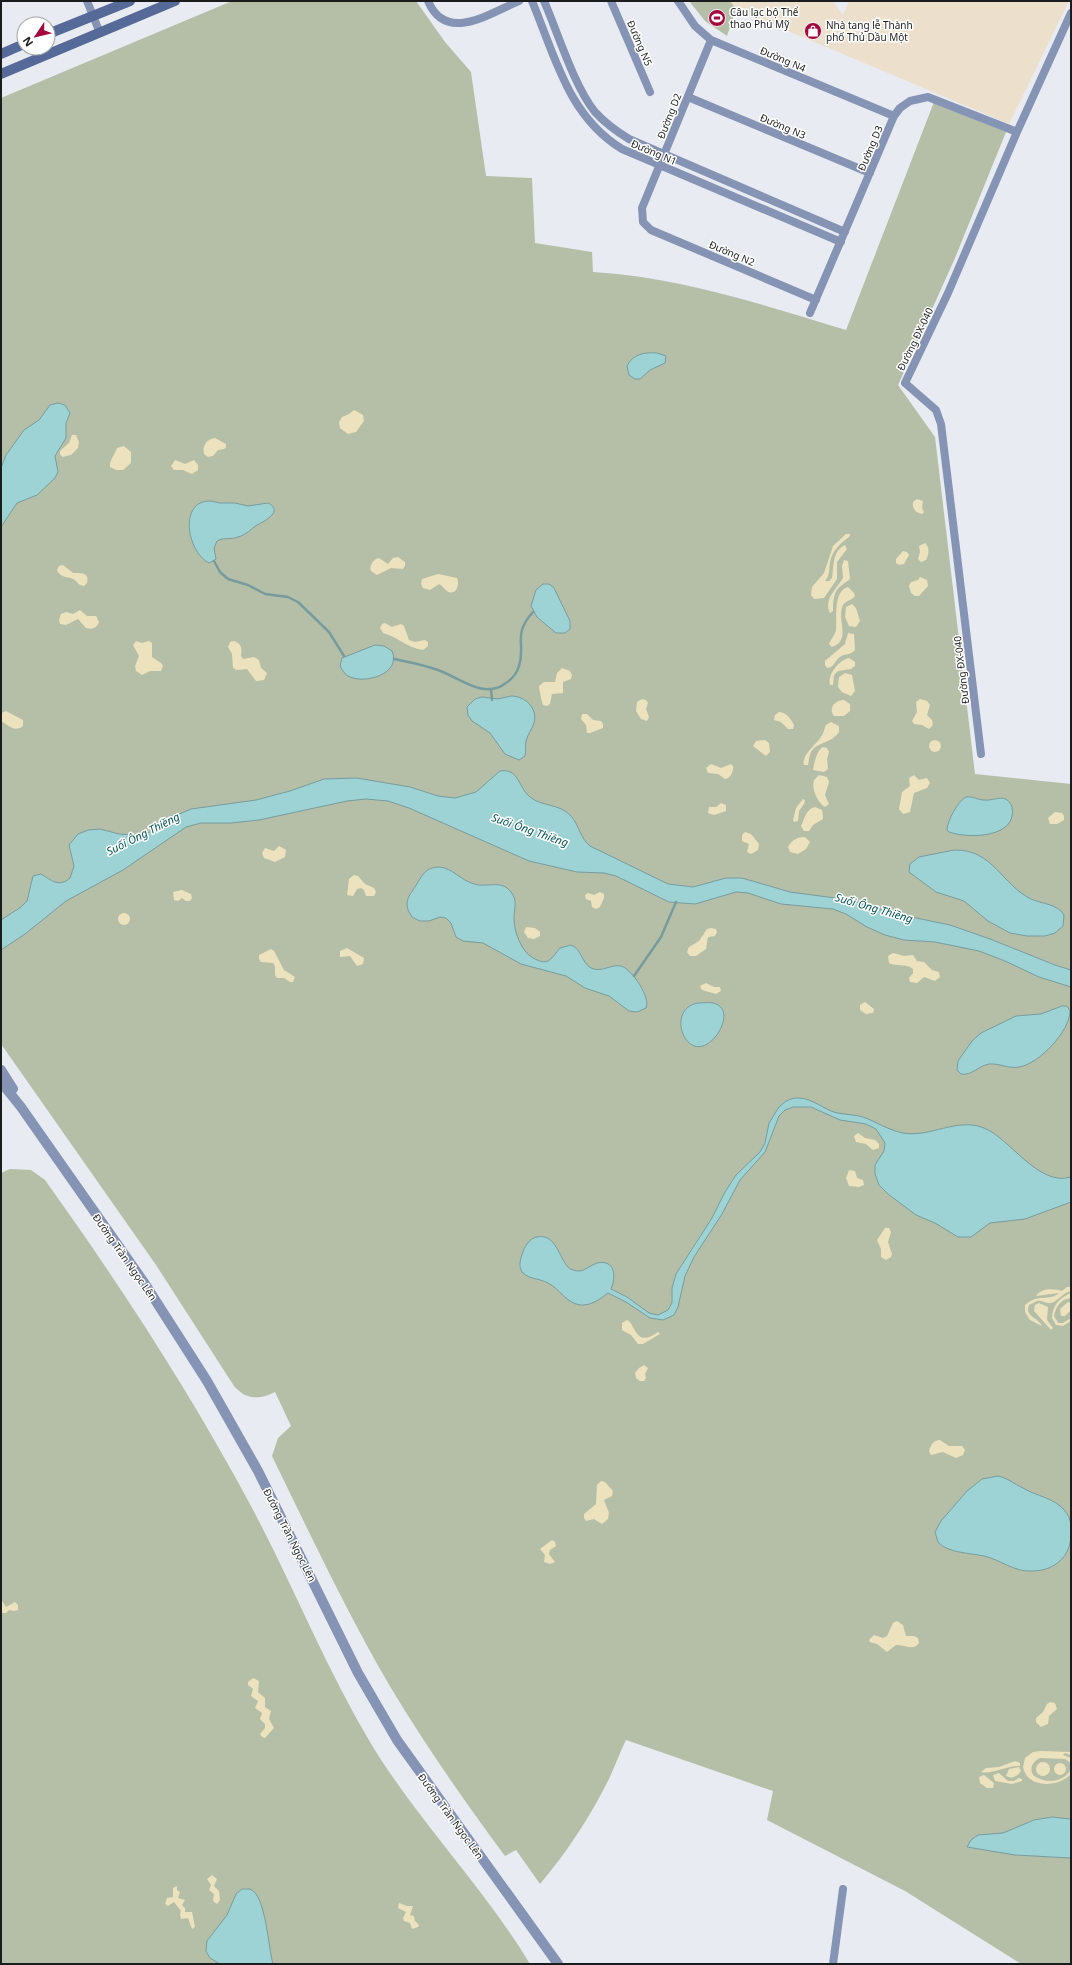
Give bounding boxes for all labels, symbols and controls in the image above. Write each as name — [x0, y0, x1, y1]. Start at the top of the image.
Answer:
place label: Câu lạc bộ Thể thao Phú Mỹ — [730, 5, 799, 31]
sports icon: Câu lạc bộ Thể thao Phú Mỹ — [707, 8, 727, 28]
north arrow — [16, 16, 56, 56]
street label: Đường N5 — [624, 18, 656, 68]
place label: Nhà tang lễ Thành phố Thủ Dầu Một — [826, 18, 913, 44]
shop icon: Nhà tang lễ Thành phố Thủ Dầu Một — [803, 21, 823, 41]
text: N — [19, 34, 36, 50]
street label: Đường N4 — [758, 43, 808, 75]
street label: Đường D2 — [653, 91, 685, 141]
street label: Đường N3 — [758, 110, 808, 142]
street label: Đường D3 — [854, 123, 886, 173]
street label: Đường N1 — [629, 136, 679, 168]
street label: Đường N2 — [707, 237, 757, 269]
street label: Đường ĐX-040 — [894, 305, 936, 373]
street label: Đường ĐX-040 — [950, 635, 972, 705]
water label: Suối Ông Thiềng — [104, 808, 183, 858]
water label: Suối Ông Thiềng — [490, 809, 571, 850]
water label: Suối Ông Thiềng — [833, 889, 915, 926]
street label: Đường Trần Ngọc Lên — [90, 1211, 160, 1303]
street label: Đường Trần Ngọc Lên — [260, 1486, 320, 1584]
street label: Đường Trần Ngọc Lên — [415, 1770, 487, 1862]

